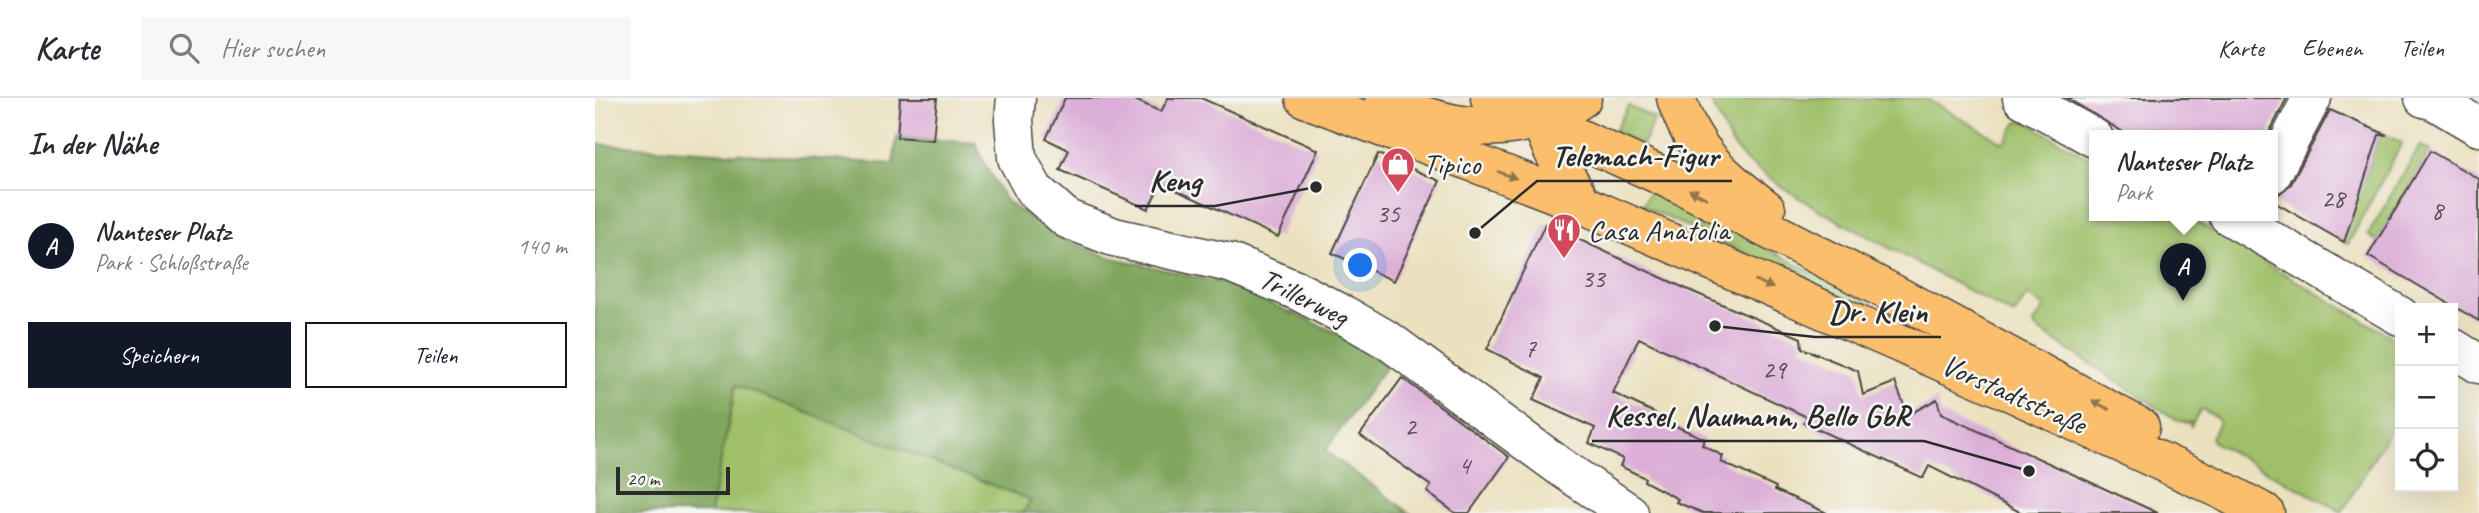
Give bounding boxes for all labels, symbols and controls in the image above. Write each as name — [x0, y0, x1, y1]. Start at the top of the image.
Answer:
search box — [141, 17, 631, 80]
text: Karte — [35, 27, 99, 69]
icon: search — [165, 29, 203, 67]
text: Hier suchen — [221, 32, 325, 65]
text: Karte — [2218, 33, 2264, 63]
text: Ebenen — [2302, 33, 2362, 63]
text: Teilen — [2400, 33, 2444, 63]
text: In der Nähe — [28, 125, 157, 163]
callout: Telemach-Figur — [1537, 128, 1732, 181]
popup — [2089, 130, 2278, 221]
text: Telemach-Figur — [1552, 135, 1722, 176]
shop icon: Tipico — [1379, 145, 1417, 194]
place label: Tipico — [1423, 145, 1482, 183]
text: Nanteser Platz — [2116, 145, 2251, 178]
callout: Keng — [1135, 153, 1215, 206]
text: Keng — [1149, 160, 1204, 201]
one-way arrow — [1496, 169, 1517, 180]
text: Park — [2116, 178, 2152, 207]
house number: 28 — [2321, 182, 2347, 215]
one-way arrow — [1688, 188, 1708, 199]
house number: 8 — [2431, 194, 2445, 227]
house number: 35 — [1376, 197, 1401, 230]
restaurant icon: Casa Anatolia — [1545, 211, 1583, 260]
place label: Casa Anatolia — [1588, 211, 1732, 249]
text: Nanteser Platz — [95, 215, 231, 248]
text: A — [45, 232, 57, 261]
text: 140 m — [518, 232, 567, 261]
pin: A — [2160, 243, 2206, 301]
text: Park · Schloßstraße — [95, 248, 248, 277]
your location — [1343, 248, 1377, 282]
street label: Trillerweg — [1253, 259, 1357, 336]
house number: 33 — [1581, 262, 1607, 295]
one-way arrow — [1754, 278, 1775, 289]
callout: Dr. Klein — [1815, 284, 1941, 337]
text: Dr. Klein — [1829, 291, 1929, 332]
map controls — [2395, 303, 2458, 492]
button: + — [2395, 303, 2458, 366]
button: Speichern — [28, 322, 291, 388]
button: Teilen — [305, 322, 567, 388]
house number: 7 — [1524, 332, 1537, 365]
street label: Vorstadtstraße — [1936, 345, 2094, 444]
house number: 29 — [1762, 353, 1788, 386]
button: − — [2395, 366, 2458, 429]
callout: Kessel, Naumann, Bello GbR — [1592, 388, 1924, 441]
text: Kessel, Naumann, Bello GbR — [1606, 395, 1913, 436]
one-way arrow — [2091, 399, 2111, 411]
house number: 2 — [1404, 410, 1418, 443]
button: locate — [2395, 429, 2458, 492]
house number: 4 — [1458, 449, 1472, 482]
scale bar — [616, 464, 730, 496]
text: 20 m — [627, 467, 659, 491]

